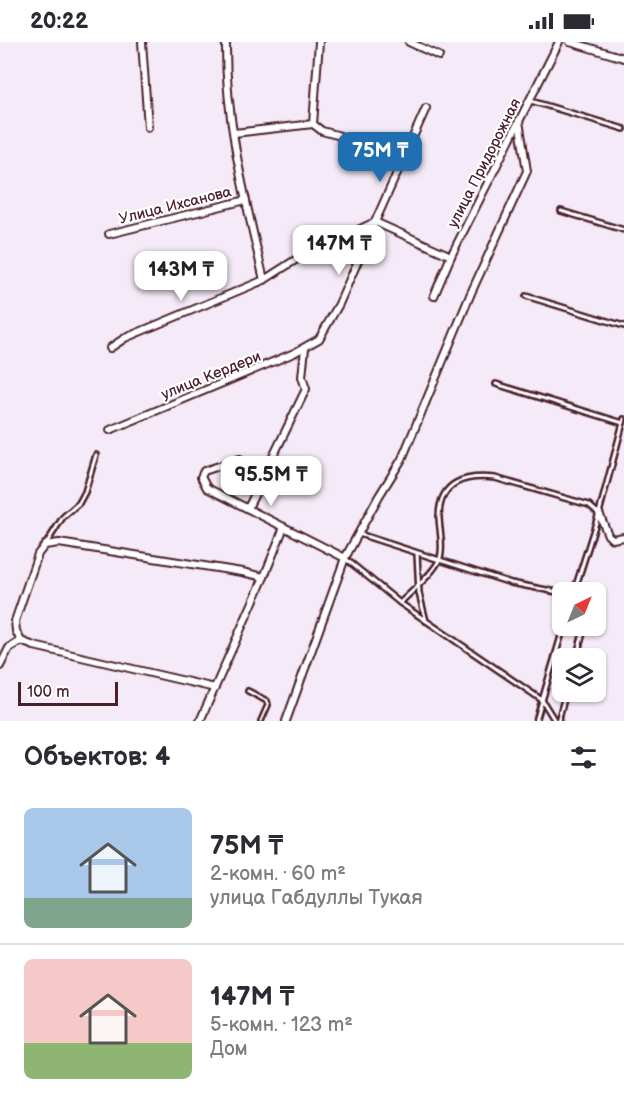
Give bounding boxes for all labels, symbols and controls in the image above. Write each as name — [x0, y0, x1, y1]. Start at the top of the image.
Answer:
text: 20:22 — [30, 8, 88, 35]
street label: улица Придорожная — [444, 95, 525, 231]
pin: 75M ₸ — [338, 132, 422, 183]
text: 75M ₸ — [352, 139, 408, 163]
street label: Улица Ихсанова — [117, 182, 234, 229]
pin: 147M ₸ — [290, 225, 388, 276]
text: 147M ₸ — [307, 232, 371, 256]
pin: 143M ₸ — [132, 251, 230, 302]
text: 143M ₸ — [148, 258, 214, 282]
street label: улица Кердери — [159, 347, 264, 404]
pin: 95.5M ₸ — [216, 456, 326, 507]
text: 95.5M ₸ — [235, 463, 307, 487]
north arrow — [552, 582, 606, 636]
map controls — [552, 582, 606, 702]
button: layers — [552, 648, 606, 702]
scale bar — [18, 679, 118, 706]
text: 100 m — [27, 683, 70, 702]
icon: filters — [567, 741, 600, 774]
text: Объектов: 4 — [24, 742, 170, 773]
text: 75M ₸ — [210, 831, 283, 862]
icon: home — [72, 832, 144, 904]
text: 2-комн. · 60 m² — [210, 862, 346, 886]
text: улица Габдуллы Тукая — [210, 886, 423, 910]
text: 147M ₸ — [210, 982, 294, 1013]
icon: home — [72, 983, 144, 1055]
text: 5-комн. · 123 m² — [210, 1013, 353, 1037]
text: Дом — [210, 1037, 248, 1061]

